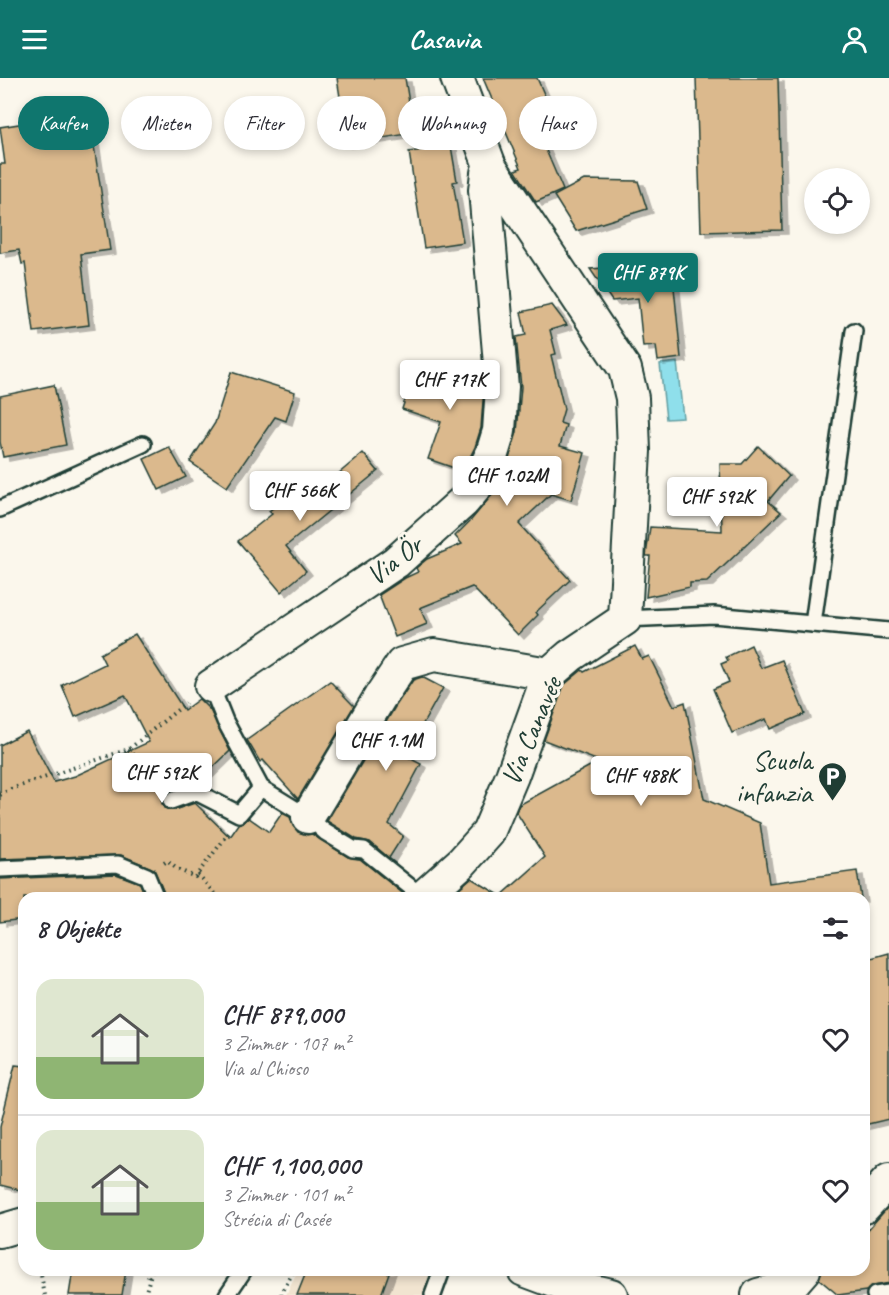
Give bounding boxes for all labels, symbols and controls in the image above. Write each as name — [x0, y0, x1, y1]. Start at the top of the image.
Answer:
text: Casavia — [409, 22, 480, 56]
icon: menu — [18, 23, 51, 56]
icon: person — [838, 23, 871, 56]
chip: Kaufen — [18, 96, 109, 150]
chip: Mieten — [121, 96, 212, 150]
chip: Filter — [224, 96, 305, 150]
chip: Neu — [317, 96, 386, 150]
chip: Wohnung — [398, 96, 507, 150]
chip: Haus — [519, 96, 597, 150]
map controls — [804, 168, 870, 234]
button: locate — [804, 168, 870, 234]
pin: CHF 879K — [586, 253, 710, 304]
text: CHF 879K — [612, 260, 684, 285]
pin: CHF 717K — [388, 360, 512, 411]
text: CHF 717K — [414, 367, 486, 392]
pin: CHF 1.02M — [438, 456, 576, 507]
text: CHF 1.02M — [467, 463, 547, 488]
pin: CHF 566K — [238, 471, 362, 522]
pin: CHF 592K — [655, 477, 779, 528]
text: CHF 566K — [263, 478, 337, 503]
text: CHF 592K — [681, 484, 753, 509]
street label: Via Ör — [359, 526, 431, 593]
street label: Via Canavée — [493, 670, 570, 790]
pin: CHF 1.1M — [324, 721, 448, 772]
text: CHF 1.1M — [350, 728, 422, 753]
place label: Scuola infanzia — [736, 743, 815, 810]
pin: CHF 592K — [100, 753, 224, 804]
pin: CHF 488K — [579, 756, 703, 807]
text: CHF 592K — [126, 760, 198, 785]
parking icon: Scuola infanzia — [817, 760, 849, 802]
text: CHF 488K — [605, 763, 677, 788]
text: 8 Objekte — [36, 912, 120, 945]
icon: filters — [819, 912, 852, 945]
text: CHF 879,000 — [222, 998, 343, 1031]
icon: home — [84, 1003, 156, 1075]
icon: heart — [819, 1023, 852, 1056]
text: 3 Zimmer · 107 m² — [222, 1031, 350, 1056]
text: Via al Chioso — [222, 1056, 308, 1081]
text: CHF 1,100,000 — [222, 1149, 360, 1182]
icon: home — [84, 1154, 156, 1226]
icon: heart — [819, 1174, 852, 1207]
text: 3 Zimmer · 101 m² — [222, 1182, 350, 1207]
text: Strécia di Casée — [222, 1207, 331, 1232]

